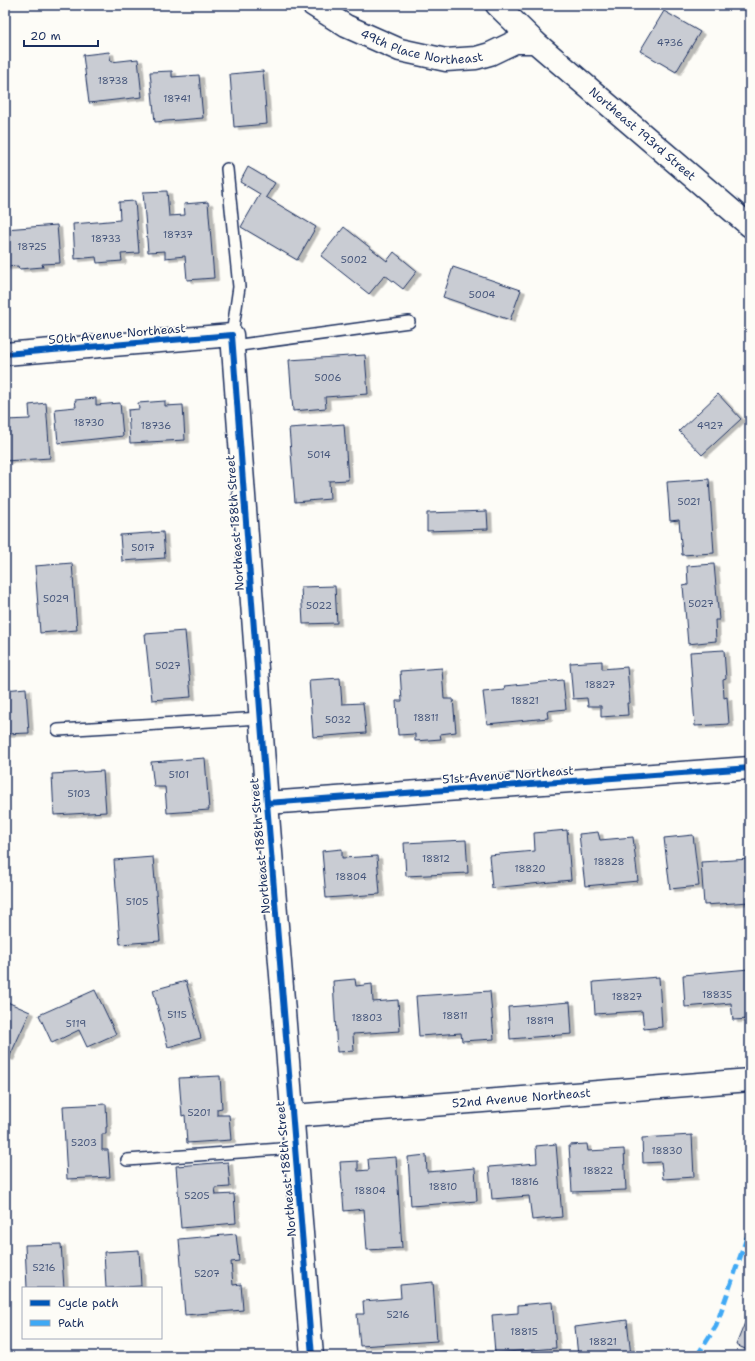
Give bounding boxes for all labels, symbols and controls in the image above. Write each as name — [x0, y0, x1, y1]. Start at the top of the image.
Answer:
scale bar — [24, 22, 98, 48]
street label: 49th Place Northeast — [358, 25, 485, 68]
text: 20 m — [30, 28, 61, 44]
house number: 4736 — [657, 36, 683, 49]
house number: 18738 — [98, 74, 128, 87]
street label: Northeast 193rd Street — [586, 84, 699, 184]
house number: 18741 — [163, 92, 191, 105]
house number: 18737 — [163, 228, 193, 241]
house number: 18733 — [91, 232, 121, 245]
house number: 18725 — [17, 240, 47, 253]
house number: 5002 — [341, 253, 367, 266]
house number: 5004 — [469, 288, 495, 301]
street label: 50th Avenue Northeast — [48, 320, 186, 348]
house number: 5006 — [315, 371, 341, 384]
house number: 18730 — [74, 416, 104, 429]
house number: 18736 — [141, 419, 171, 432]
house number: 4927 — [697, 419, 723, 432]
house number: 5014 — [307, 448, 331, 461]
street label: Northeast 188th Street — [222, 455, 248, 591]
house number: 5021 — [677, 495, 701, 508]
house number: 5017 — [131, 541, 155, 554]
house number: 5029 — [43, 592, 69, 605]
house number: 5027 — [688, 597, 714, 610]
house number: 5022 — [306, 599, 332, 612]
house number: 5027 — [155, 659, 181, 672]
house number: 18827 — [585, 678, 615, 691]
house number: 18821 — [511, 694, 539, 707]
house number: 18811 — [413, 711, 439, 724]
house number: 5032 — [325, 713, 351, 726]
street label: 51st Avenue Northeast — [442, 762, 574, 788]
house number: 5101 — [169, 768, 189, 781]
street label: Northeast 188th Street — [246, 778, 274, 914]
house number: 5103 — [67, 787, 91, 800]
house number: 18812 — [422, 852, 450, 865]
house number: 18828 — [594, 855, 624, 868]
house number: 18820 — [515, 862, 545, 875]
house number: 18804 — [335, 870, 367, 883]
house number: 5105 — [126, 895, 148, 908]
house number: 18835 — [702, 988, 732, 1001]
house number: 18827 — [612, 990, 642, 1003]
house number: 5115 — [167, 1008, 187, 1021]
house number: 18811 — [442, 1009, 468, 1022]
house number: 18803 — [351, 1011, 383, 1024]
house number: 18819 — [526, 1014, 554, 1027]
house number: 5119 — [66, 1017, 86, 1030]
street label: 52nd Avenue Northeast — [451, 1085, 591, 1111]
street label: Northeast 188th Street — [272, 1101, 300, 1237]
house number: 5201 — [187, 1106, 211, 1119]
house number: 5203 — [71, 1136, 97, 1149]
house number: 18830 — [651, 1144, 683, 1157]
house number: 18822 — [583, 1164, 613, 1177]
house number: 18816 — [511, 1175, 539, 1188]
house number: 18810 — [429, 1180, 457, 1193]
house number: 18804 — [354, 1184, 386, 1197]
house number: 5205 — [184, 1189, 210, 1202]
house number: 5216 — [33, 1261, 55, 1274]
house number: 5207 — [194, 1267, 220, 1280]
legend — [22, 1287, 162, 1339]
text: Cycle path — [58, 1295, 119, 1311]
house number: 5216 — [387, 1308, 409, 1321]
text: Path — [58, 1315, 84, 1331]
house number: 18815 — [510, 1325, 538, 1338]
house number: 18821 — [589, 1335, 617, 1348]

